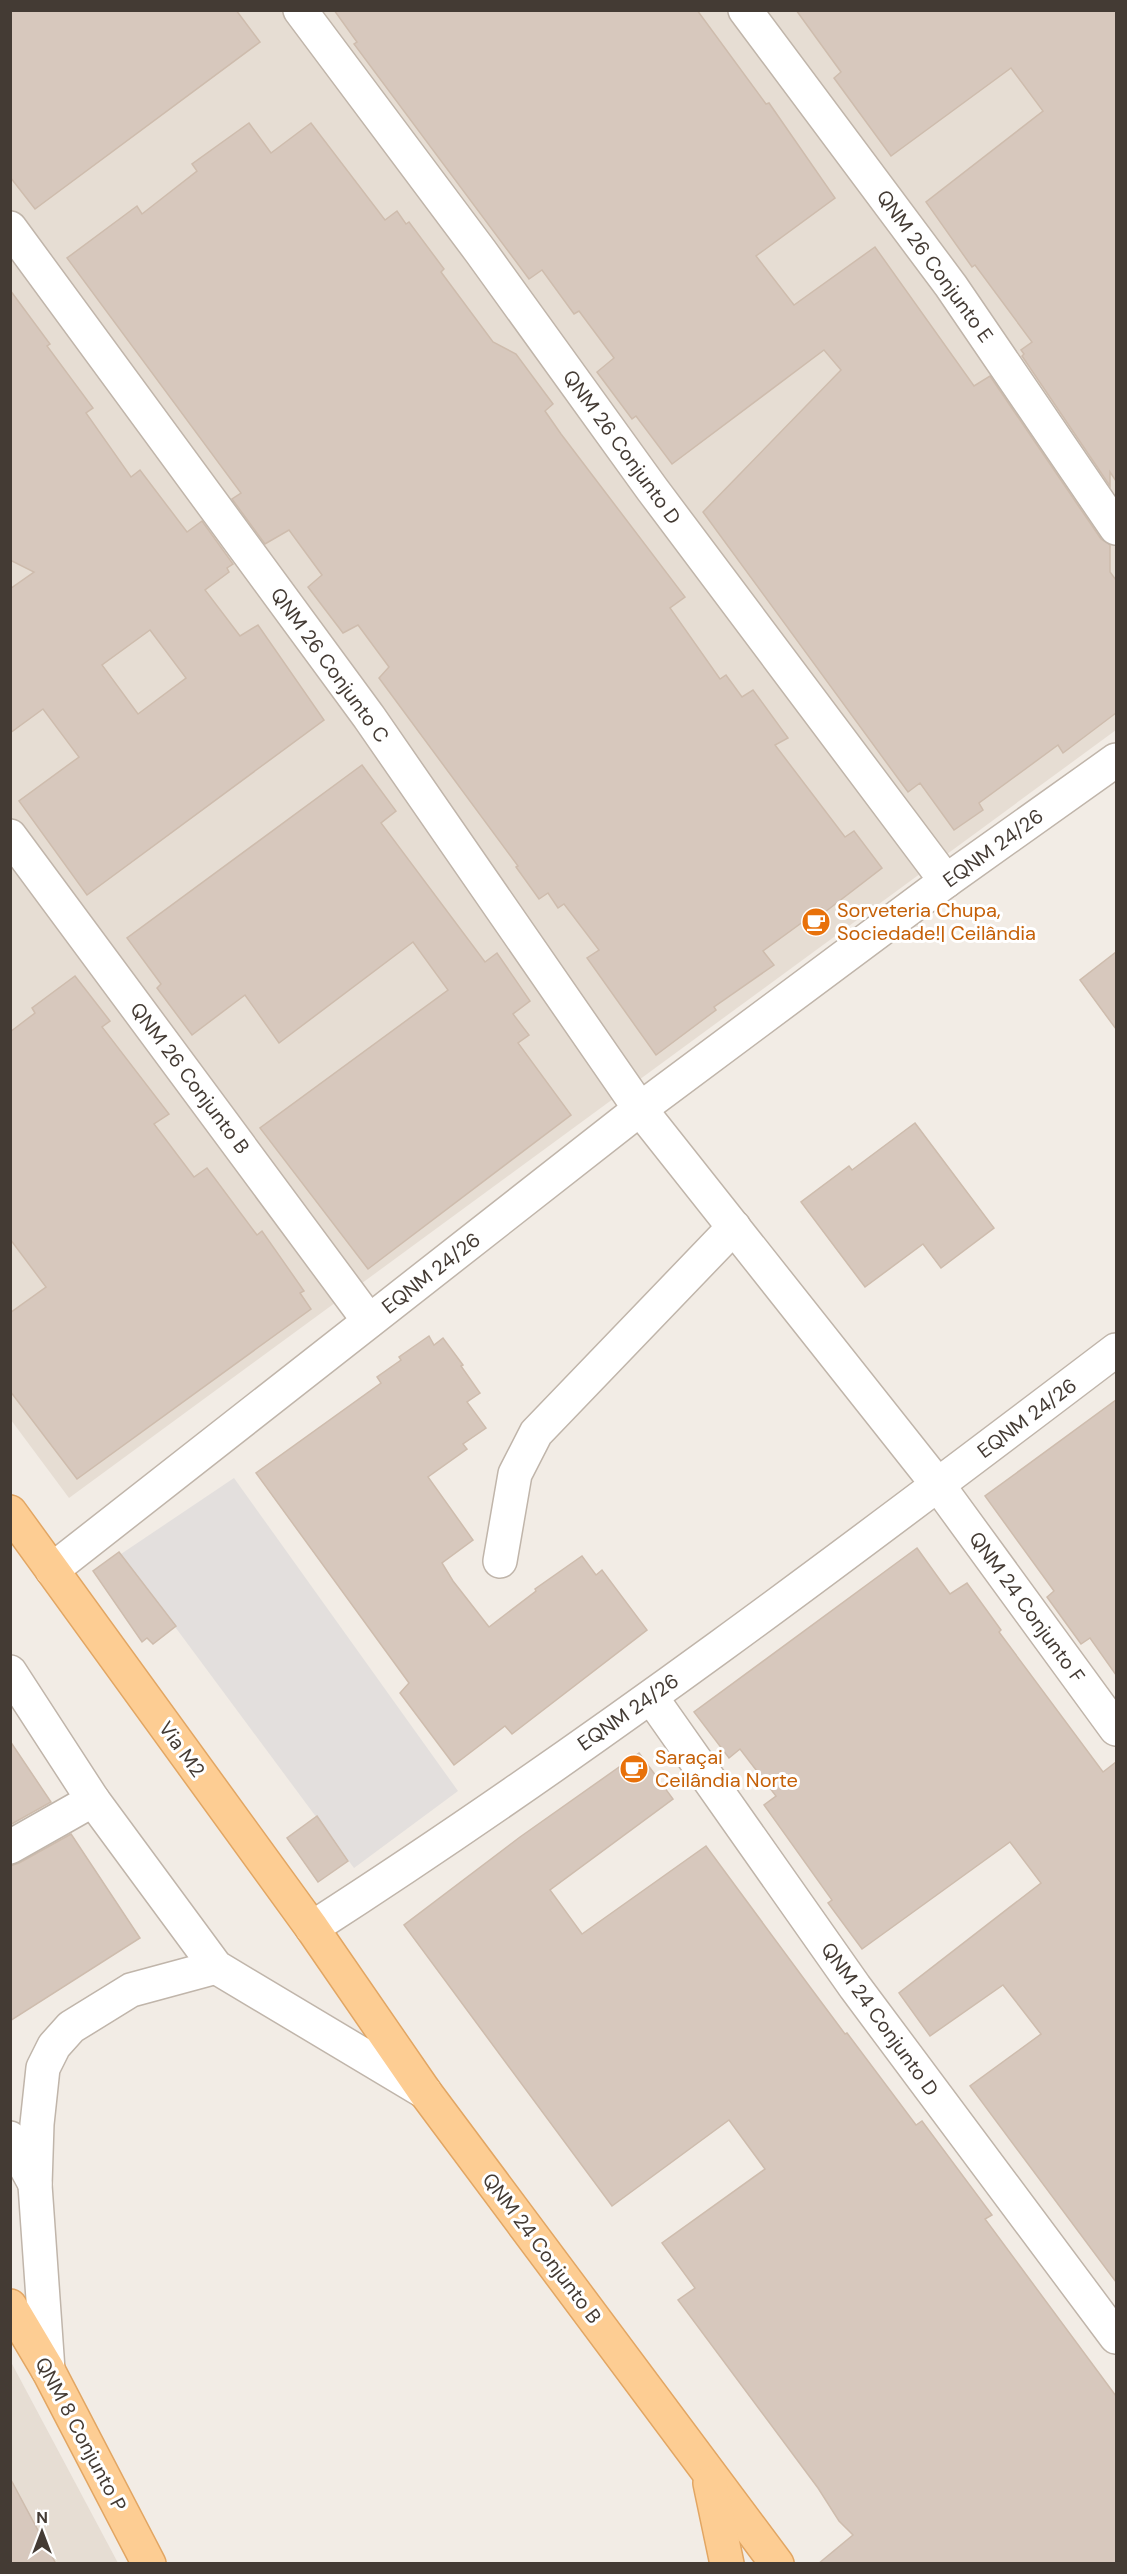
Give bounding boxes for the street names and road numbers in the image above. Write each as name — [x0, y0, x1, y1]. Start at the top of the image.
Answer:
street label: QNM 26 Conjunto E — [871, 185, 999, 347]
street label: QNM 26 Conjunto D — [557, 365, 687, 529]
street label: QNM 26 Conjunto C — [265, 582, 395, 748]
street label: EQNM 24/26 — [938, 803, 1048, 893]
street label: QNM 26 Conjunto B — [125, 997, 255, 1159]
street label: EQNM 24/26 — [377, 1226, 485, 1320]
street label: EQNM 24/26 — [972, 1372, 1082, 1464]
street label: QNM 24 Conjunto F — [963, 1526, 1091, 1688]
street label: EQNM 24/26 — [572, 1668, 684, 1756]
street label: Via M2 — [153, 1716, 211, 1782]
street label: QNM 24 Conjunto D — [815, 1937, 945, 2101]
street label: QNM 24 Conjunto B — [477, 2167, 607, 2329]
street label: QNM 8 Conjunto P — [29, 2353, 133, 2515]

